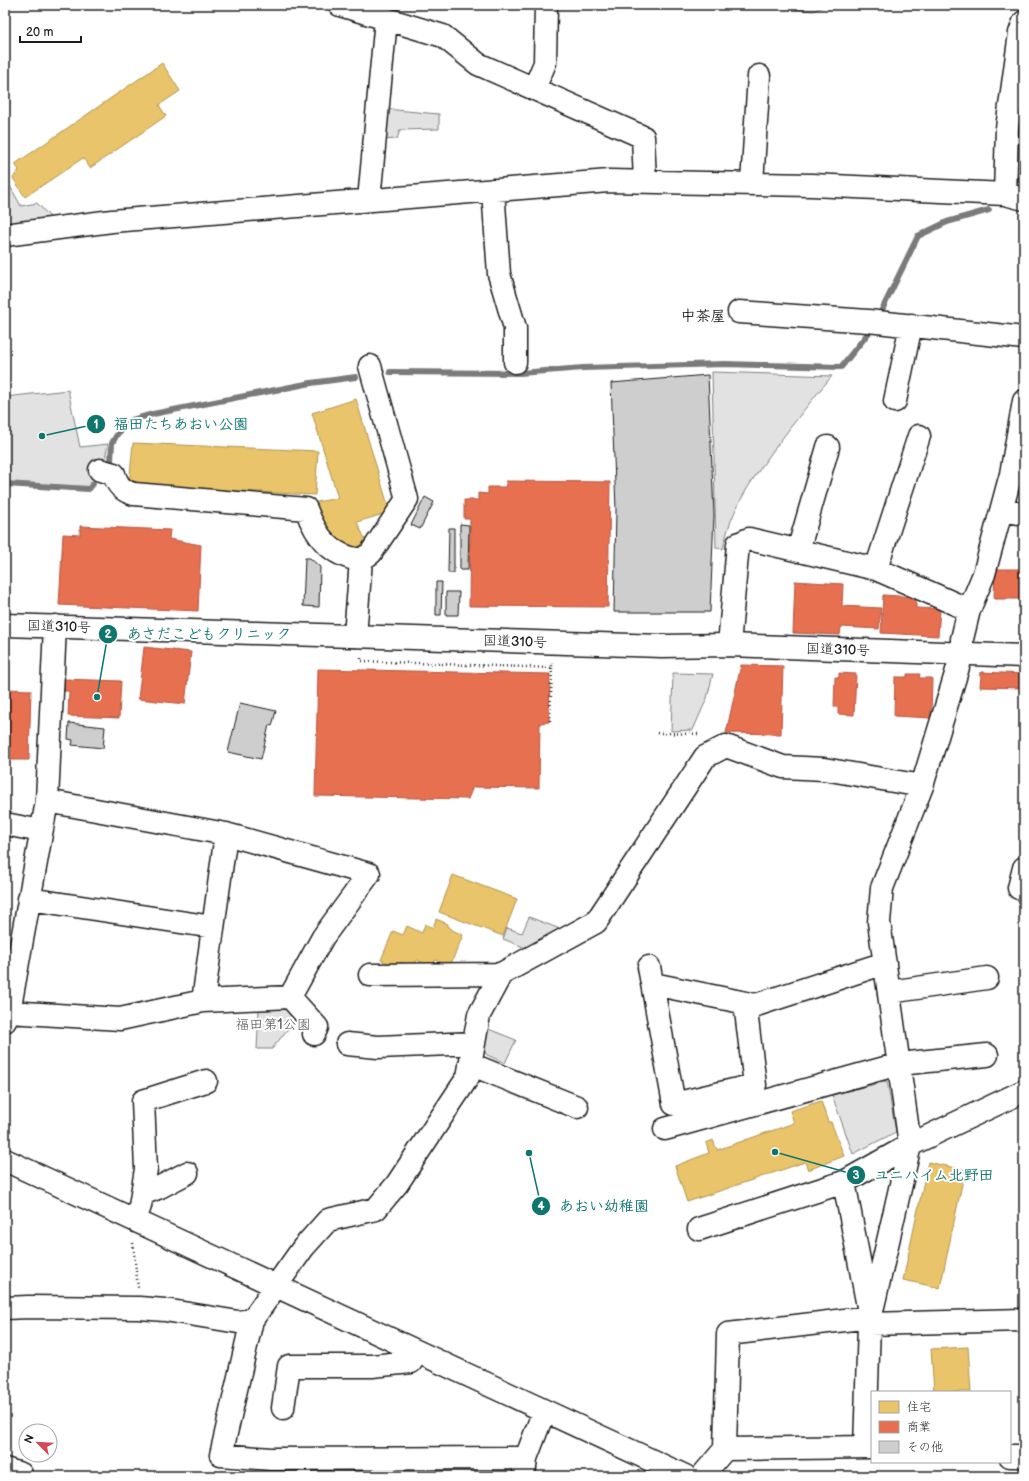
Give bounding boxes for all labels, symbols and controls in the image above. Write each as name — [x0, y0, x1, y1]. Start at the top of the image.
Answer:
scale bar — [20, 18, 81, 44]
text: 20 m — [26, 25, 53, 40]
district label: 中茶屋 — [680, 307, 726, 326]
callout: 福田たちあおい公園 — [86, 410, 257, 437]
text: 福田たちあおい公園 — [114, 415, 248, 434]
text: 1 — [93, 417, 99, 432]
street label: 国道310号 — [27, 617, 91, 636]
callout: あさだこどもクリニック — [98, 620, 299, 647]
text: あさだこどもクリニック — [127, 625, 291, 644]
text: 2 — [104, 627, 112, 642]
street label: 国道310号 — [483, 632, 547, 651]
street label: 国道310号 — [806, 640, 870, 659]
park label: 福田第1公園 — [235, 1016, 311, 1033]
callout: ユニハイム北野田 — [846, 1161, 1002, 1188]
text: ユニハイム北野田 — [874, 1166, 994, 1185]
text: 3 — [852, 1168, 860, 1183]
callout: あおい幼稚園 — [531, 1192, 657, 1219]
text: あおい幼稚園 — [559, 1197, 649, 1216]
text: 4 — [537, 1199, 545, 1214]
legend — [871, 1391, 1011, 1463]
text: 住宅 — [907, 1400, 931, 1415]
text: 商業 — [907, 1420, 931, 1435]
north arrow — [18, 1423, 58, 1463]
text: N — [22, 1433, 37, 1446]
text: その他 — [907, 1440, 943, 1455]

